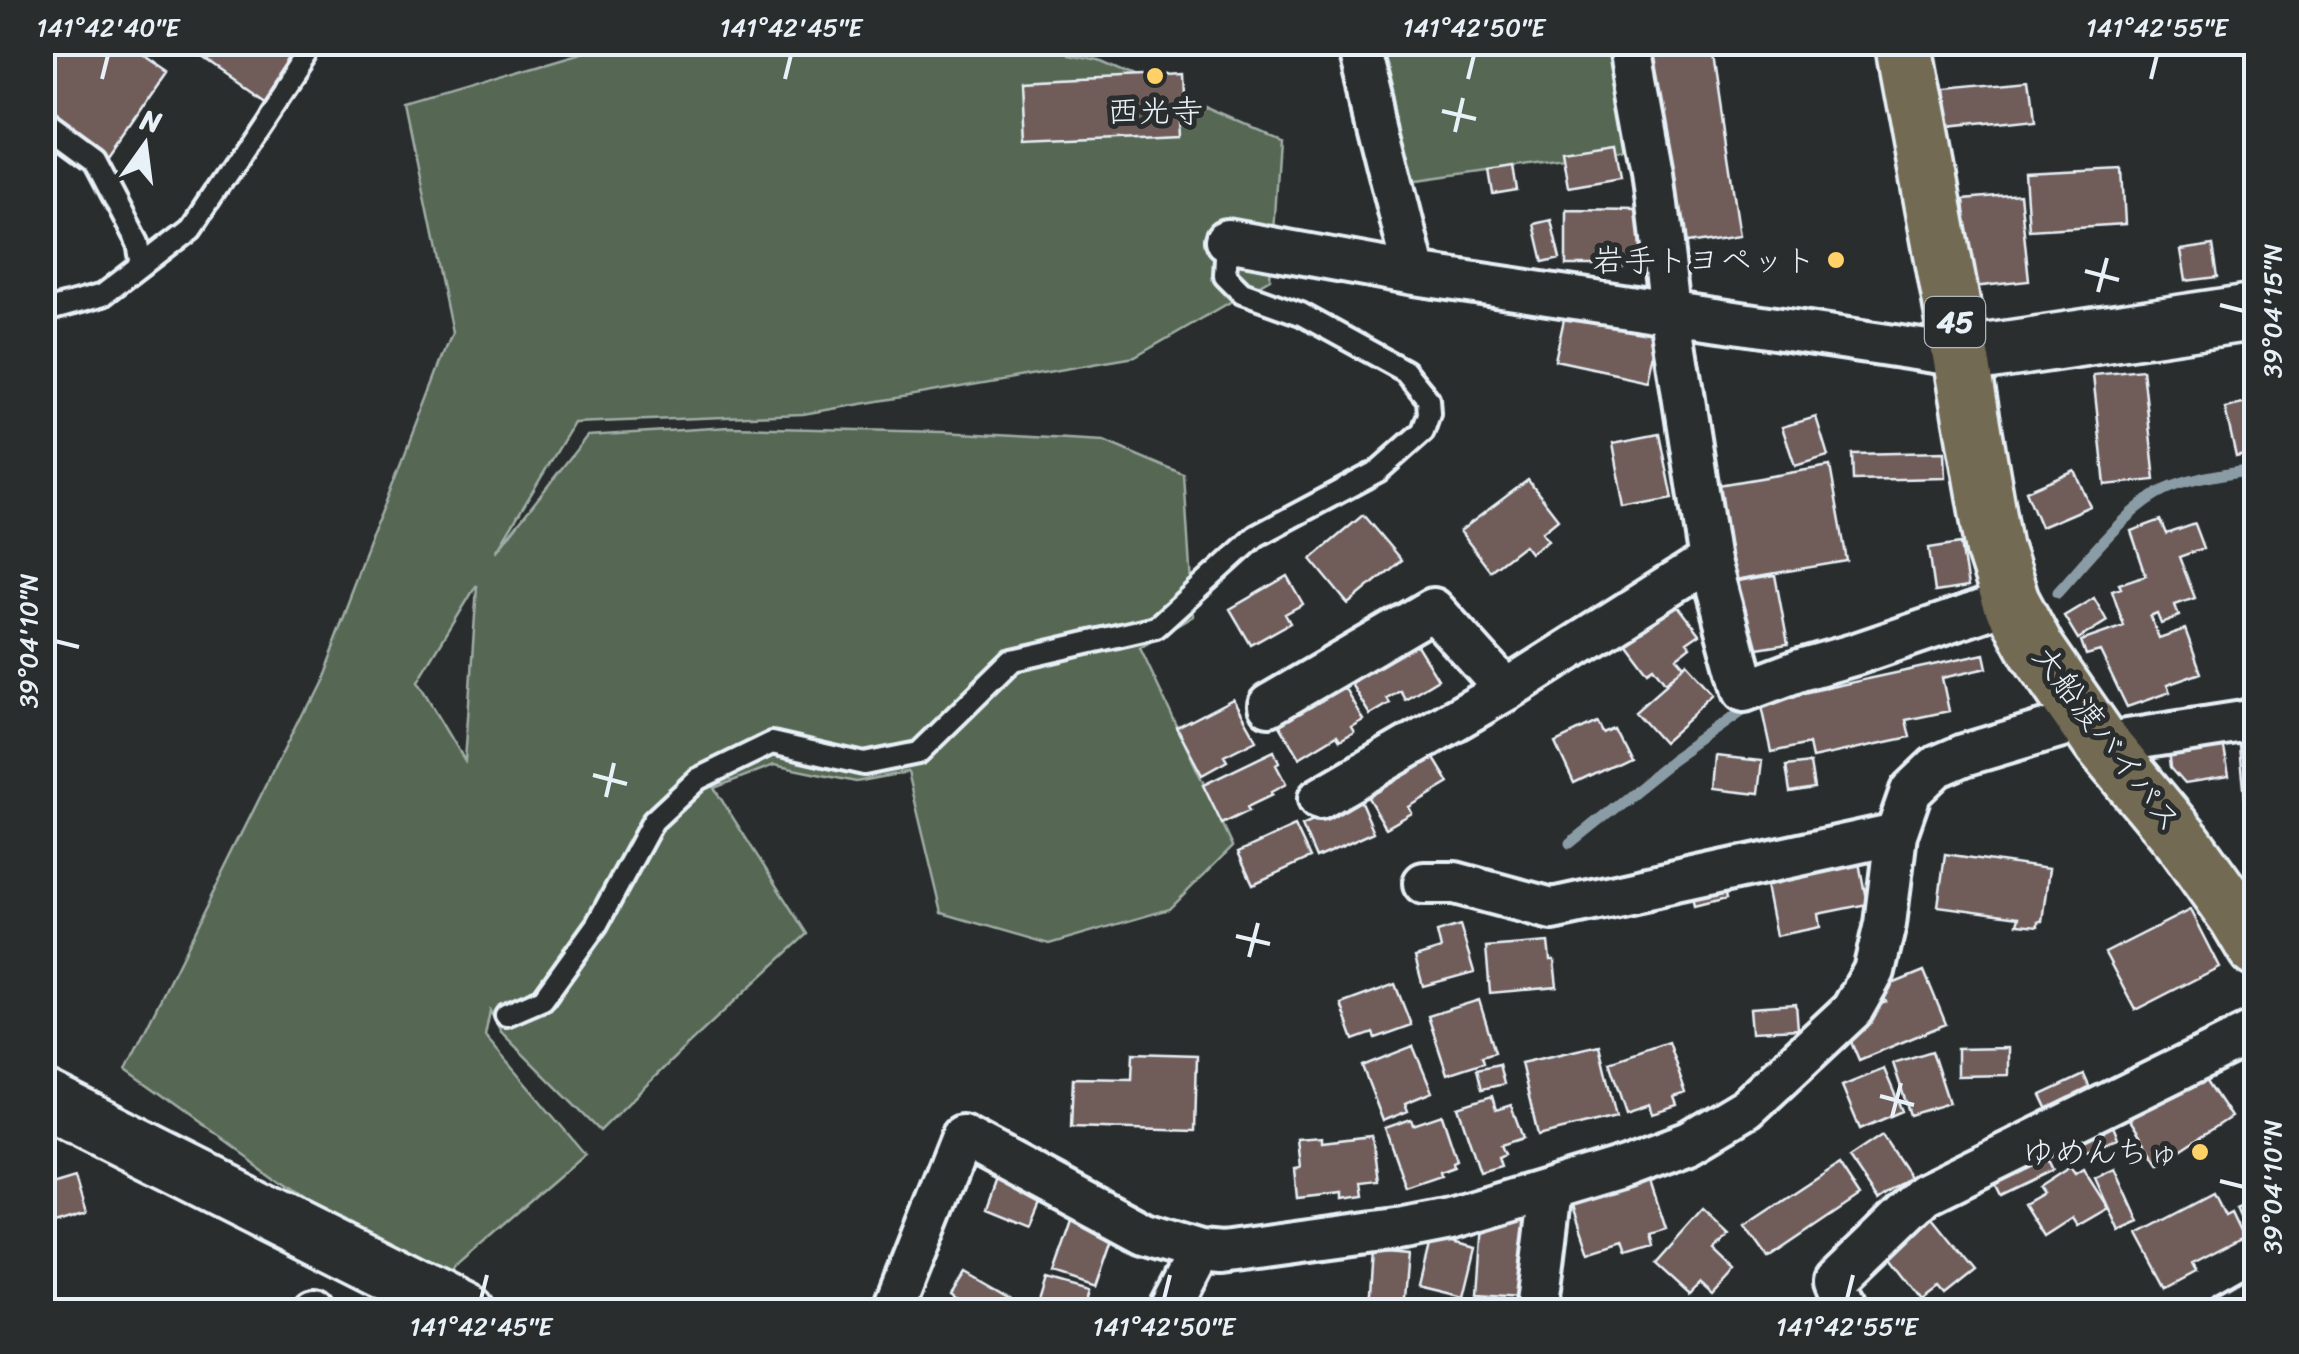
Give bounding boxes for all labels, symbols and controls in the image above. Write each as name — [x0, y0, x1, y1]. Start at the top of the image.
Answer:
text: 141°42'40"E — [37, 5, 182, 50]
text: 141°42'45"E — [720, 5, 864, 50]
text: 141°42'50"E — [1403, 5, 1547, 50]
text: 141°42'55"E — [2086, 5, 2230, 50]
marker: 西光寺 — [1144, 65, 1166, 87]
place label: 西光寺 — [1107, 83, 1203, 140]
north arrow — [95, 95, 195, 195]
text: N — [135, 95, 167, 147]
place label: 岩手トヨペット — [1592, 232, 1816, 289]
text: 39°04'15"N — [2250, 243, 2295, 378]
marker: 岩手トヨペット — [1825, 249, 1847, 271]
road number: 45 — [1925, 297, 1985, 347]
text: 39°04'10"N — [6, 573, 51, 708]
street label: 大船渡バイパス — [2017, 633, 2197, 845]
text: 39°04'10"N — [2250, 1119, 2295, 1254]
place label: ゆめんちゅ — [2022, 1124, 2180, 1181]
marker: ゆめんちゅ — [2189, 1141, 2211, 1163]
text: 141°42'45"E — [410, 1304, 554, 1349]
text: 141°42'50"E — [1093, 1304, 1237, 1349]
text: 141°42'55"E — [1776, 1304, 1920, 1349]

